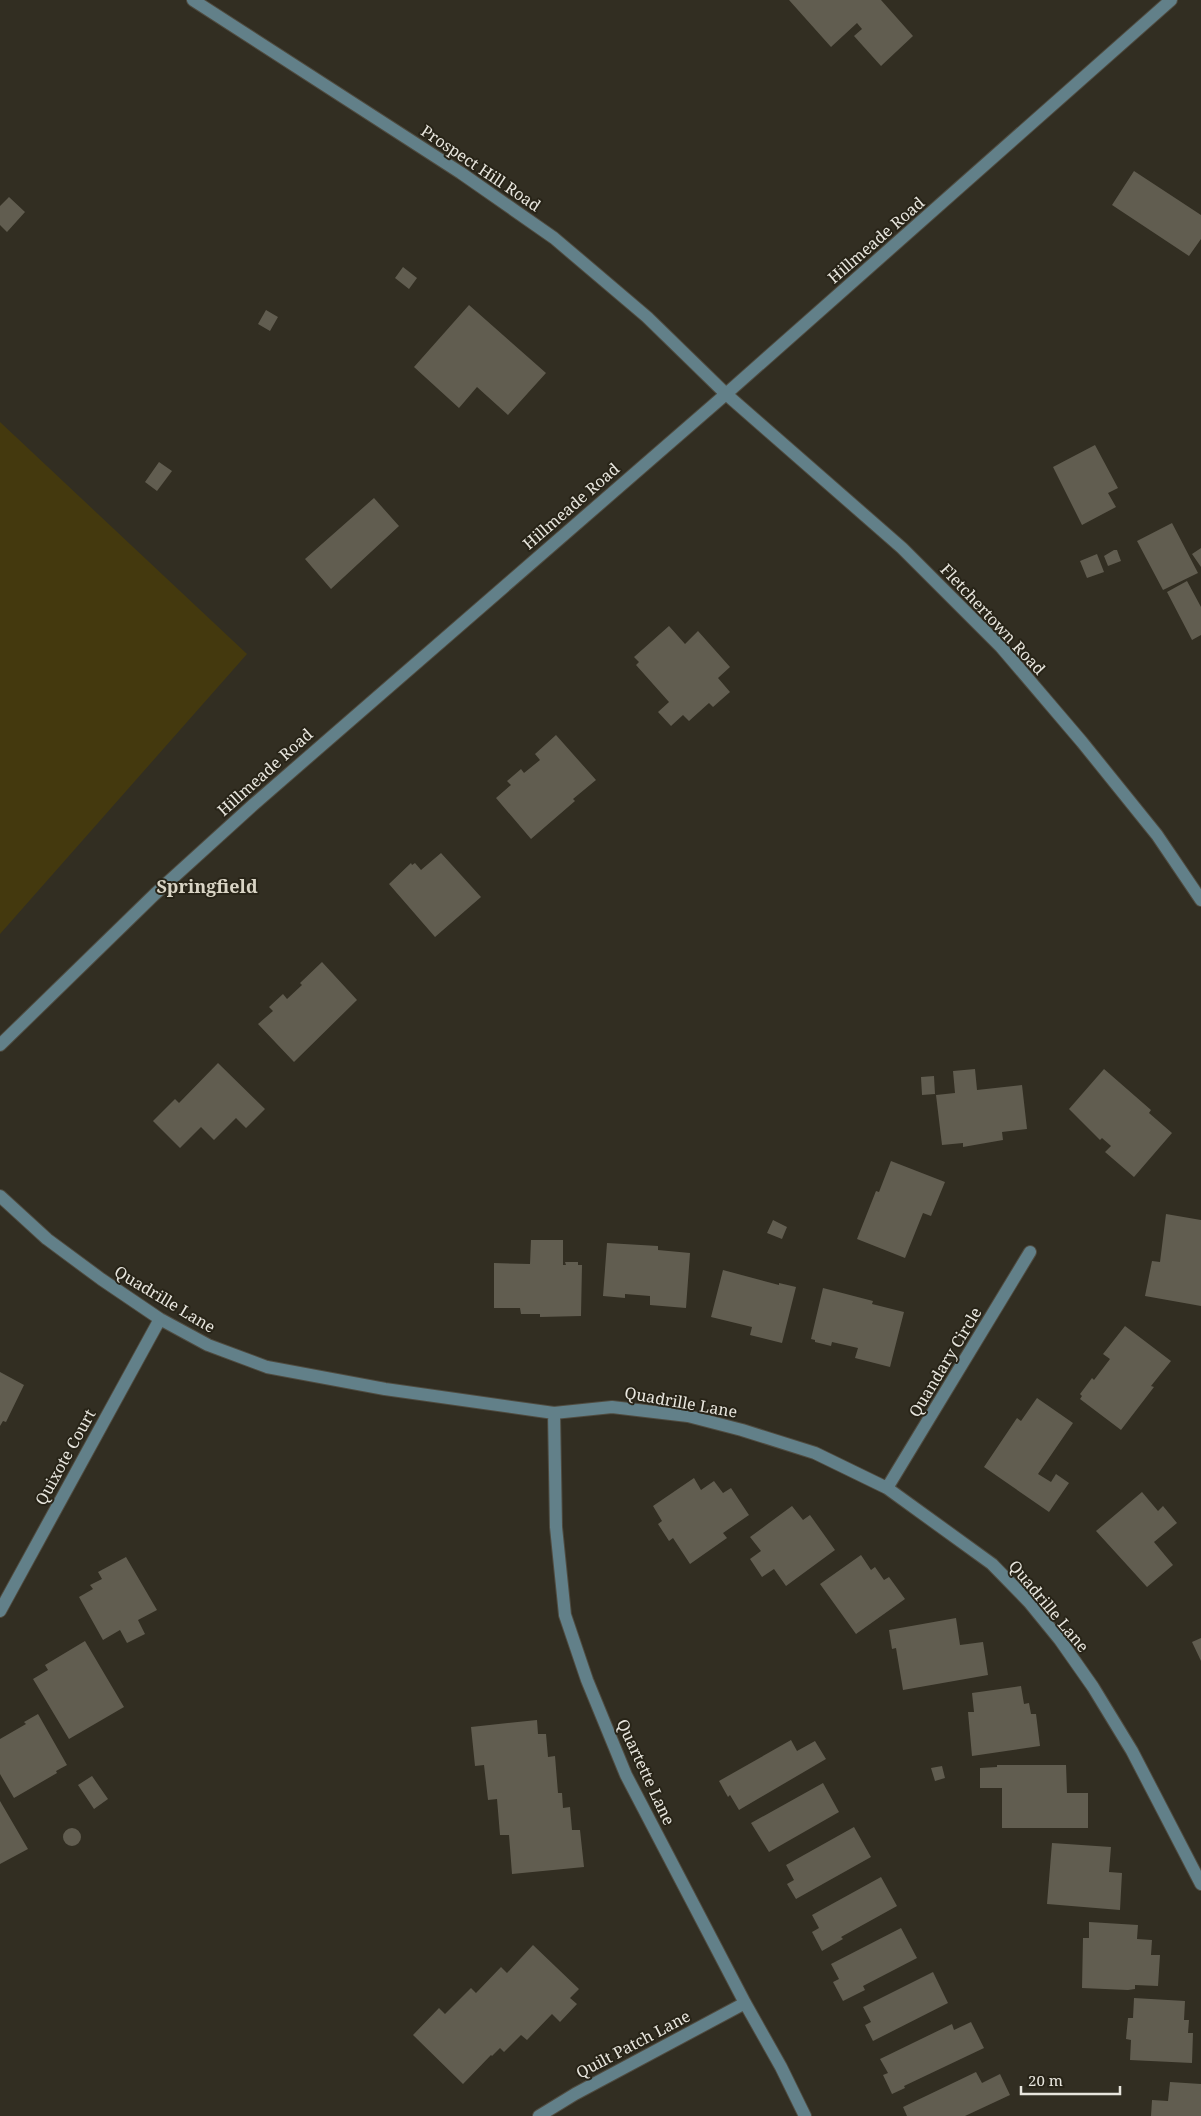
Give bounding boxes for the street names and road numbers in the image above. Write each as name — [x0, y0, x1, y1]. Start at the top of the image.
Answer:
street label: Prospect Hill Road — [417, 120, 545, 216]
street label: Hillmeade Road — [823, 192, 929, 288]
street label: Hillmeade Road — [518, 458, 624, 554]
street label: Fletchertown Road — [936, 559, 1050, 679]
street label: Hillmeade Road — [212, 723, 318, 821]
street label: Quadrille Lane — [110, 1260, 220, 1338]
street label: Quandary Circle — [903, 1303, 987, 1421]
street label: Quadrille Lane — [623, 1381, 739, 1423]
street label: Quixote Court — [30, 1405, 101, 1509]
street label: Quadrille Lane — [1004, 1555, 1094, 1657]
street label: Quartette Lane — [612, 1715, 680, 1829]
street label: Quilt Patch Lane — [572, 2005, 694, 2083]

